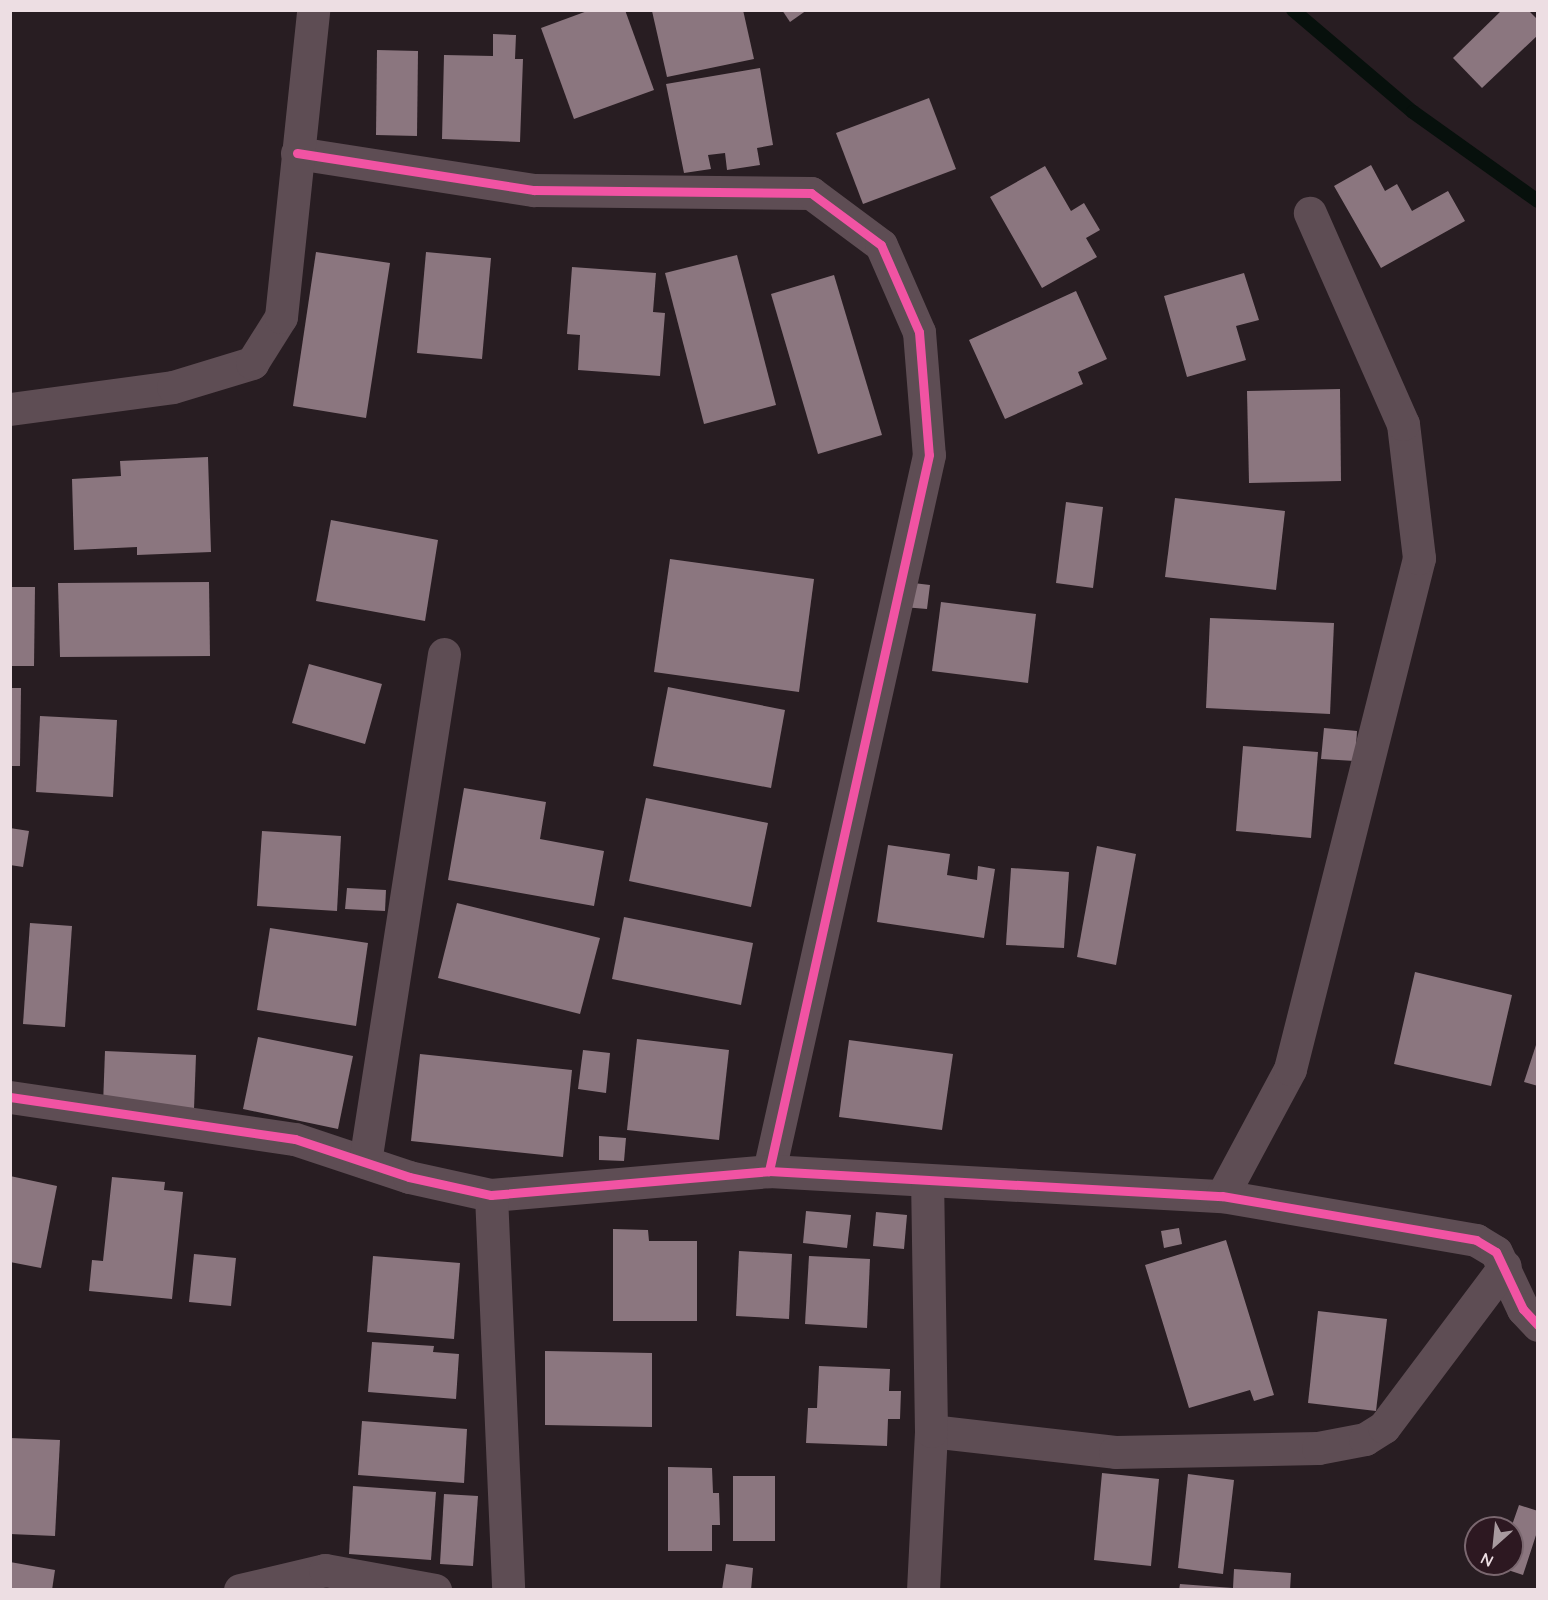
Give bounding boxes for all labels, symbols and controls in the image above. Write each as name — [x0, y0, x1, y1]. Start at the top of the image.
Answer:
north arrow — [1464, 1516, 1524, 1576]
text: N — [1477, 1549, 1497, 1572]

